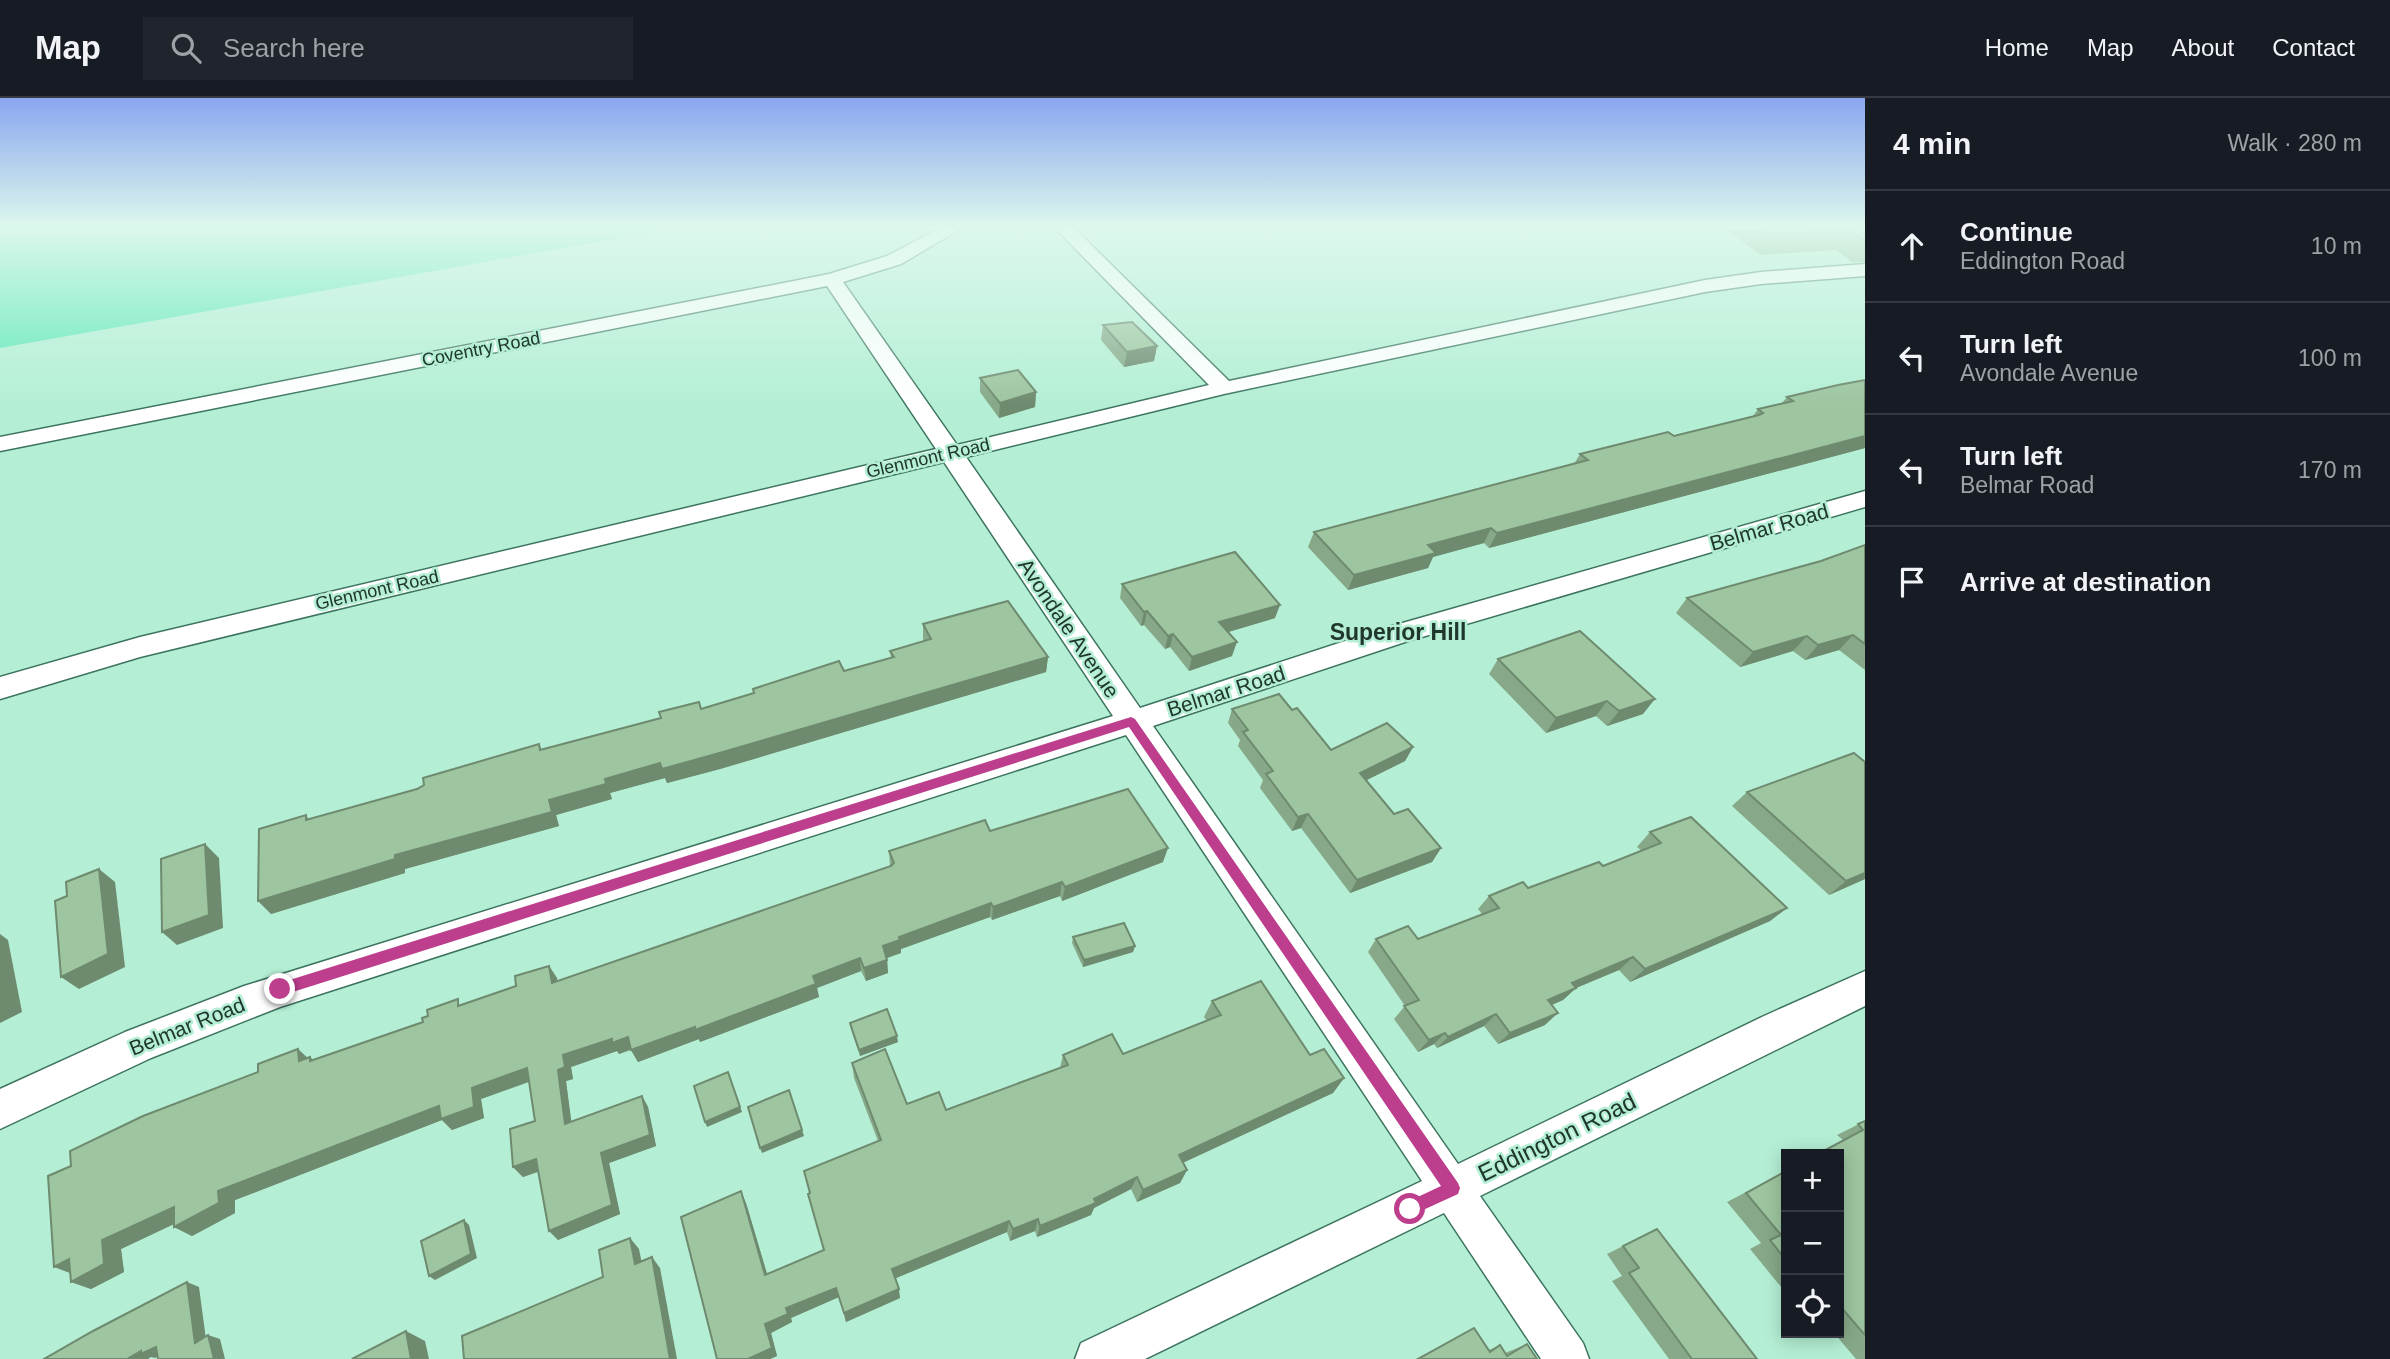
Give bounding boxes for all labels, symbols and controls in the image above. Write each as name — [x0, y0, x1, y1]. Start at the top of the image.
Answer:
search box — [143, 17, 633, 80]
text: Map — [35, 29, 101, 66]
icon: search — [167, 29, 205, 67]
text: Search here — [223, 33, 365, 63]
text: Home — [1985, 34, 2049, 61]
text: Map — [2087, 34, 2134, 61]
text: About — [2172, 34, 2234, 61]
text: Contact — [2272, 34, 2355, 61]
text: 4 min — [1893, 127, 1971, 160]
text: Walk · 280 m — [2227, 130, 2362, 156]
text: Continue — [1960, 217, 2073, 247]
icon: ahead — [1893, 227, 1931, 265]
text: 10 m — [2311, 233, 2362, 259]
text: Eddington Road — [1960, 248, 2125, 274]
street label: Coventry Road — [420, 328, 542, 370]
text: Turn left — [1960, 329, 2062, 359]
icon: left — [1893, 339, 1931, 377]
text: 100 m — [2298, 345, 2362, 371]
text: Avondale Avenue — [1960, 360, 2138, 386]
street label: Glenmont Road — [864, 434, 992, 482]
text: Turn left — [1960, 441, 2062, 471]
icon: left — [1893, 451, 1931, 489]
text: 170 m — [2298, 457, 2362, 483]
text: Belmar Road — [1960, 472, 2094, 498]
street label: Belmar Road — [1707, 499, 1831, 555]
street label: Avondale Avenue — [1014, 554, 1124, 702]
icon: arrive — [1893, 563, 1931, 601]
street label: Glenmont Road — [313, 566, 441, 614]
text: Arrive at destination — [1960, 567, 2211, 597]
district label: Superior Hill — [1330, 619, 1466, 645]
street label: Belmar Road — [1164, 661, 1288, 721]
route end — [264, 973, 295, 1004]
street label: Belmar Road — [126, 992, 248, 1060]
street label: Eddington Road — [1474, 1087, 1640, 1187]
map controls — [1781, 1149, 1844, 1338]
button: + — [1781, 1149, 1844, 1212]
route start — [1394, 1193, 1425, 1224]
button: − — [1781, 1212, 1844, 1275]
button: locate — [1781, 1275, 1844, 1338]

